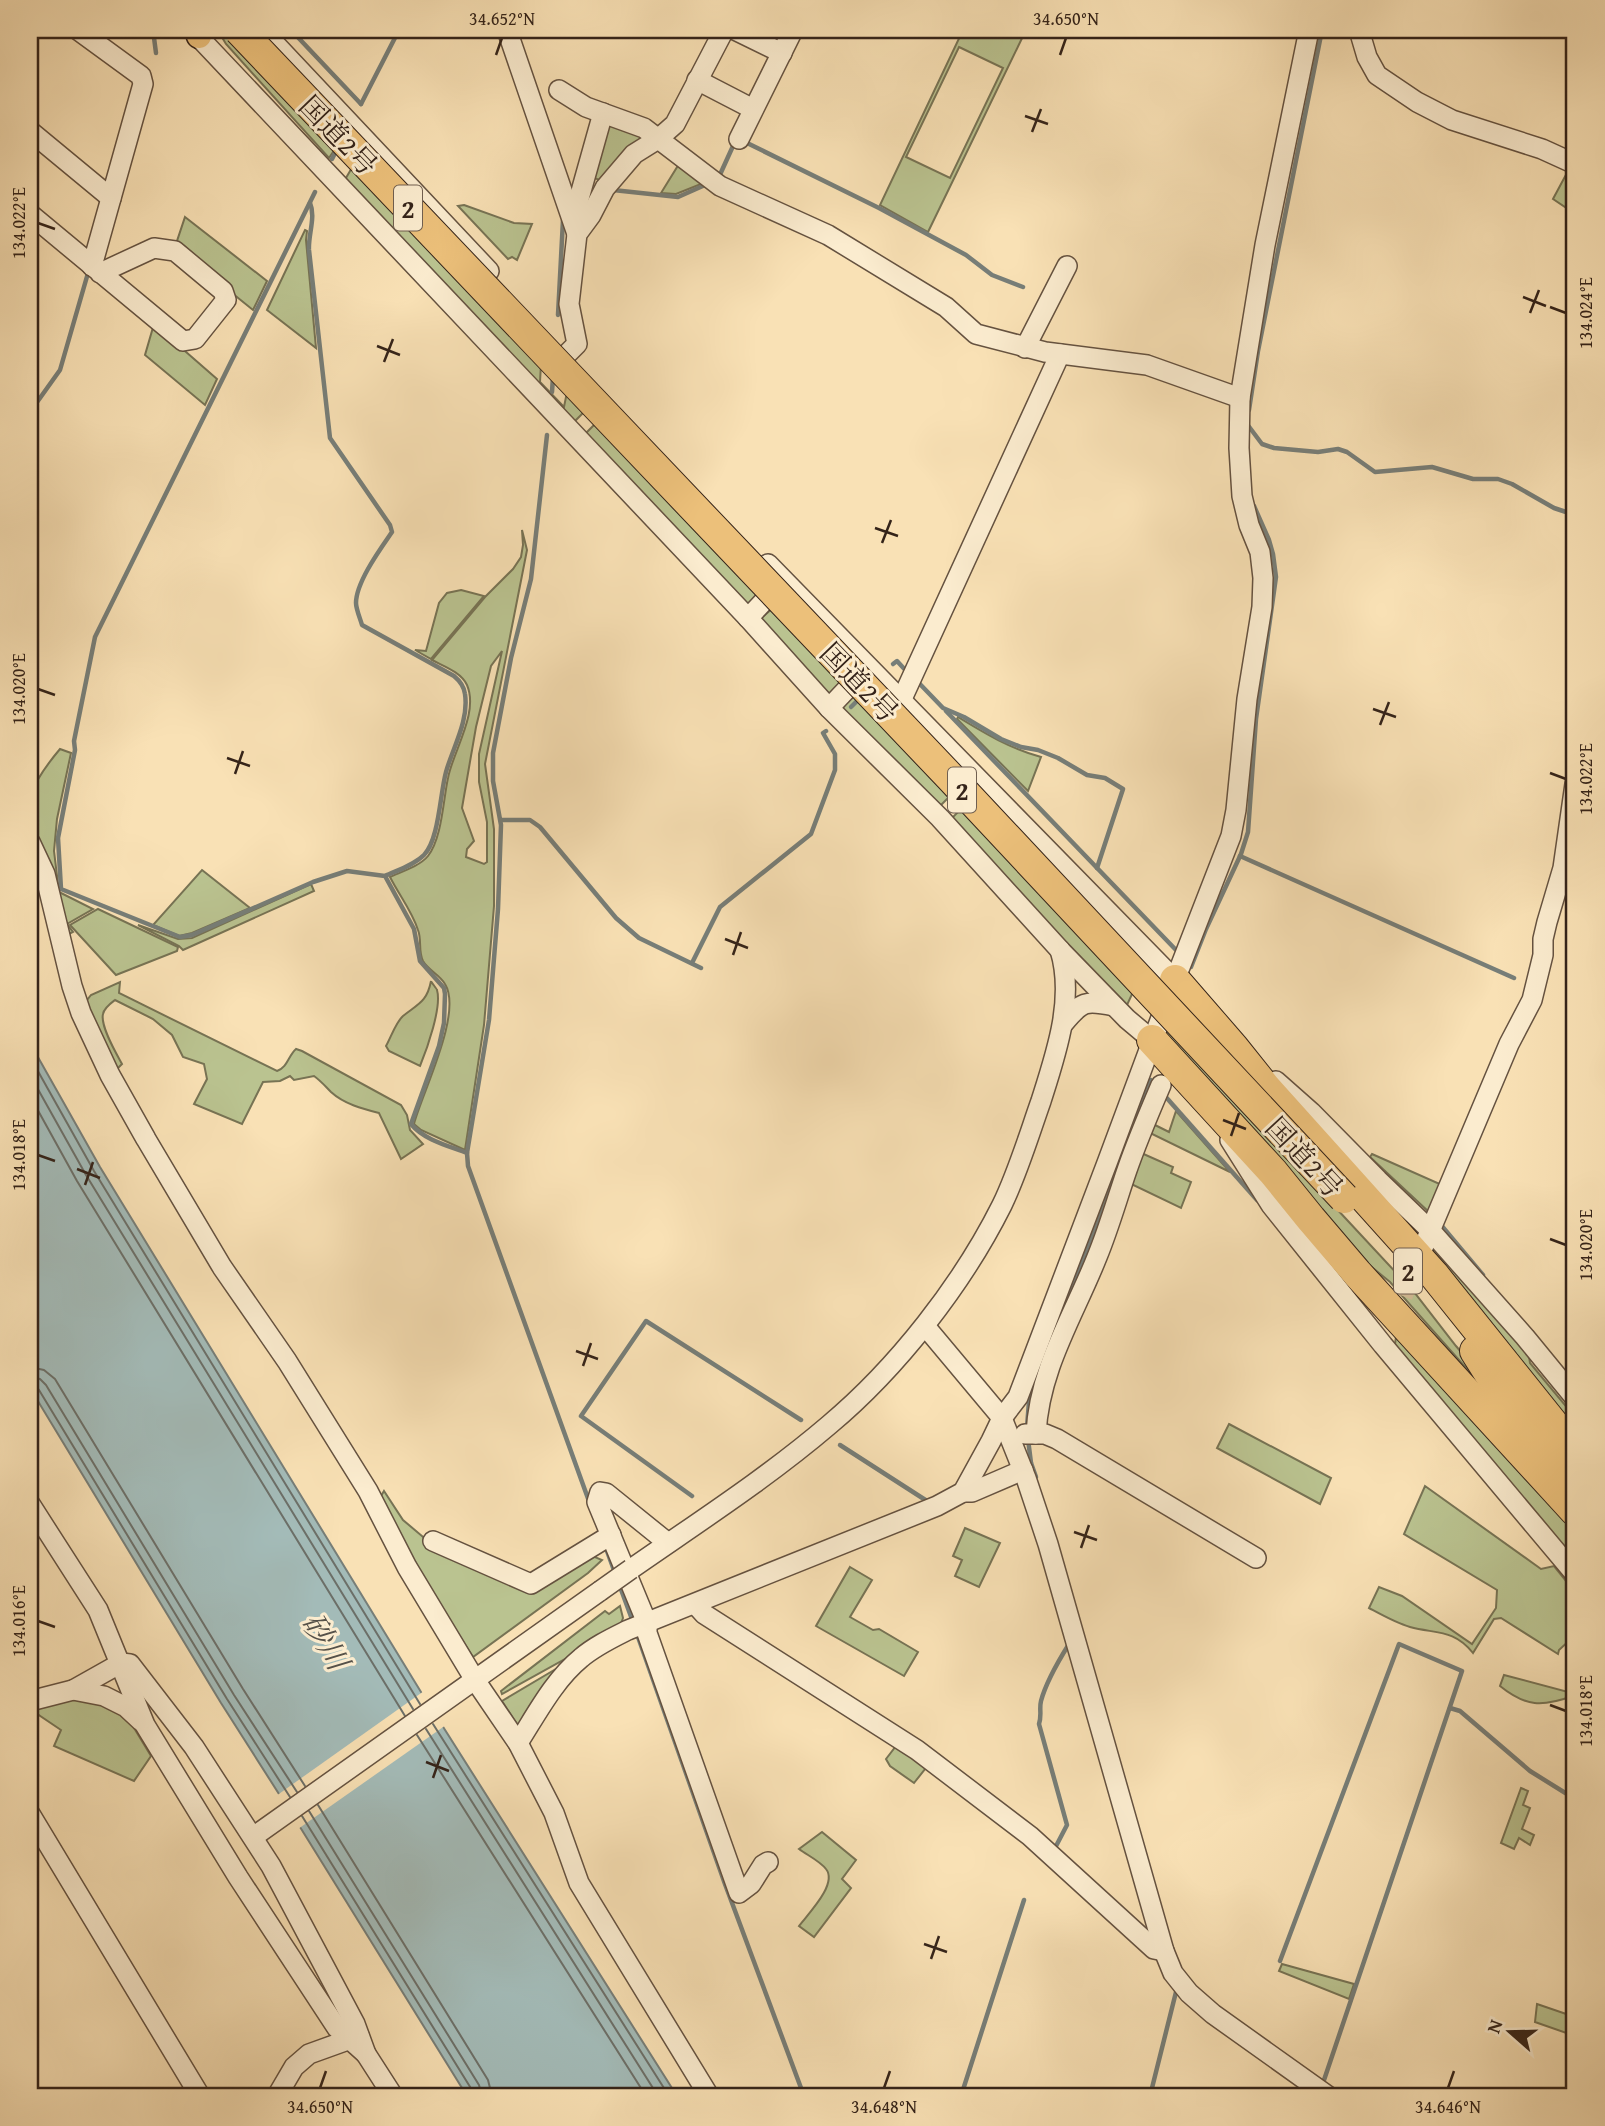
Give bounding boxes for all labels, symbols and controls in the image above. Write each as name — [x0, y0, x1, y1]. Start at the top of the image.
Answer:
text: 34.652°N — [469, 5, 535, 32]
text: 34.650°N — [1033, 5, 1099, 32]
street label: 国道2号 — [290, 86, 388, 184]
road number: 2 — [394, 186, 422, 230]
text: 134.022°E — [5, 187, 32, 259]
text: 134.024°E — [1572, 277, 1599, 349]
street label: 国道2号 — [811, 633, 909, 731]
text: 134.020°E — [5, 653, 32, 725]
text: 134.022°E — [1572, 743, 1599, 815]
road number: 2 — [948, 768, 976, 812]
street label: 国道2号 — [1257, 1107, 1353, 1207]
text: 134.018°E — [5, 1119, 32, 1191]
text: 134.020°E — [1572, 1209, 1599, 1281]
road number: 2 — [1394, 1248, 1422, 1294]
text: 134.016°E — [5, 1585, 32, 1657]
water label: 砂川 — [292, 1604, 362, 1681]
text: 134.018°E — [1572, 1675, 1599, 1747]
north arrow — [1476, 1996, 1546, 2066]
text: N — [1479, 2015, 1509, 2037]
text: 34.650°N — [287, 2093, 353, 2120]
text: 34.648°N — [851, 2093, 917, 2120]
text: 34.646°N — [1415, 2093, 1481, 2120]

